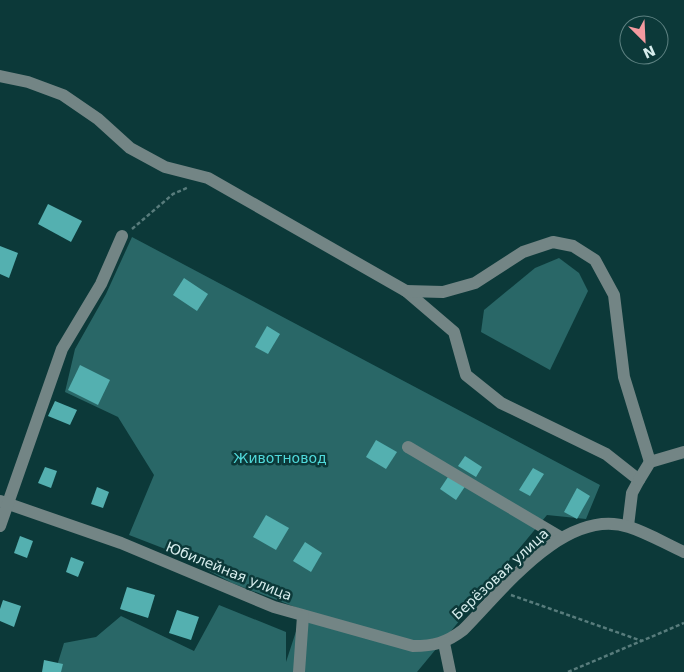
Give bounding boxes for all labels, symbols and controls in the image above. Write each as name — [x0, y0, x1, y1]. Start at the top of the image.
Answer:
north arrow — [619, 15, 669, 65]
text: N — [641, 42, 658, 62]
park label: Животновод — [233, 450, 327, 466]
street label: Берёзовая улица — [449, 525, 551, 623]
street label: Юбилейная улица — [164, 538, 294, 604]

